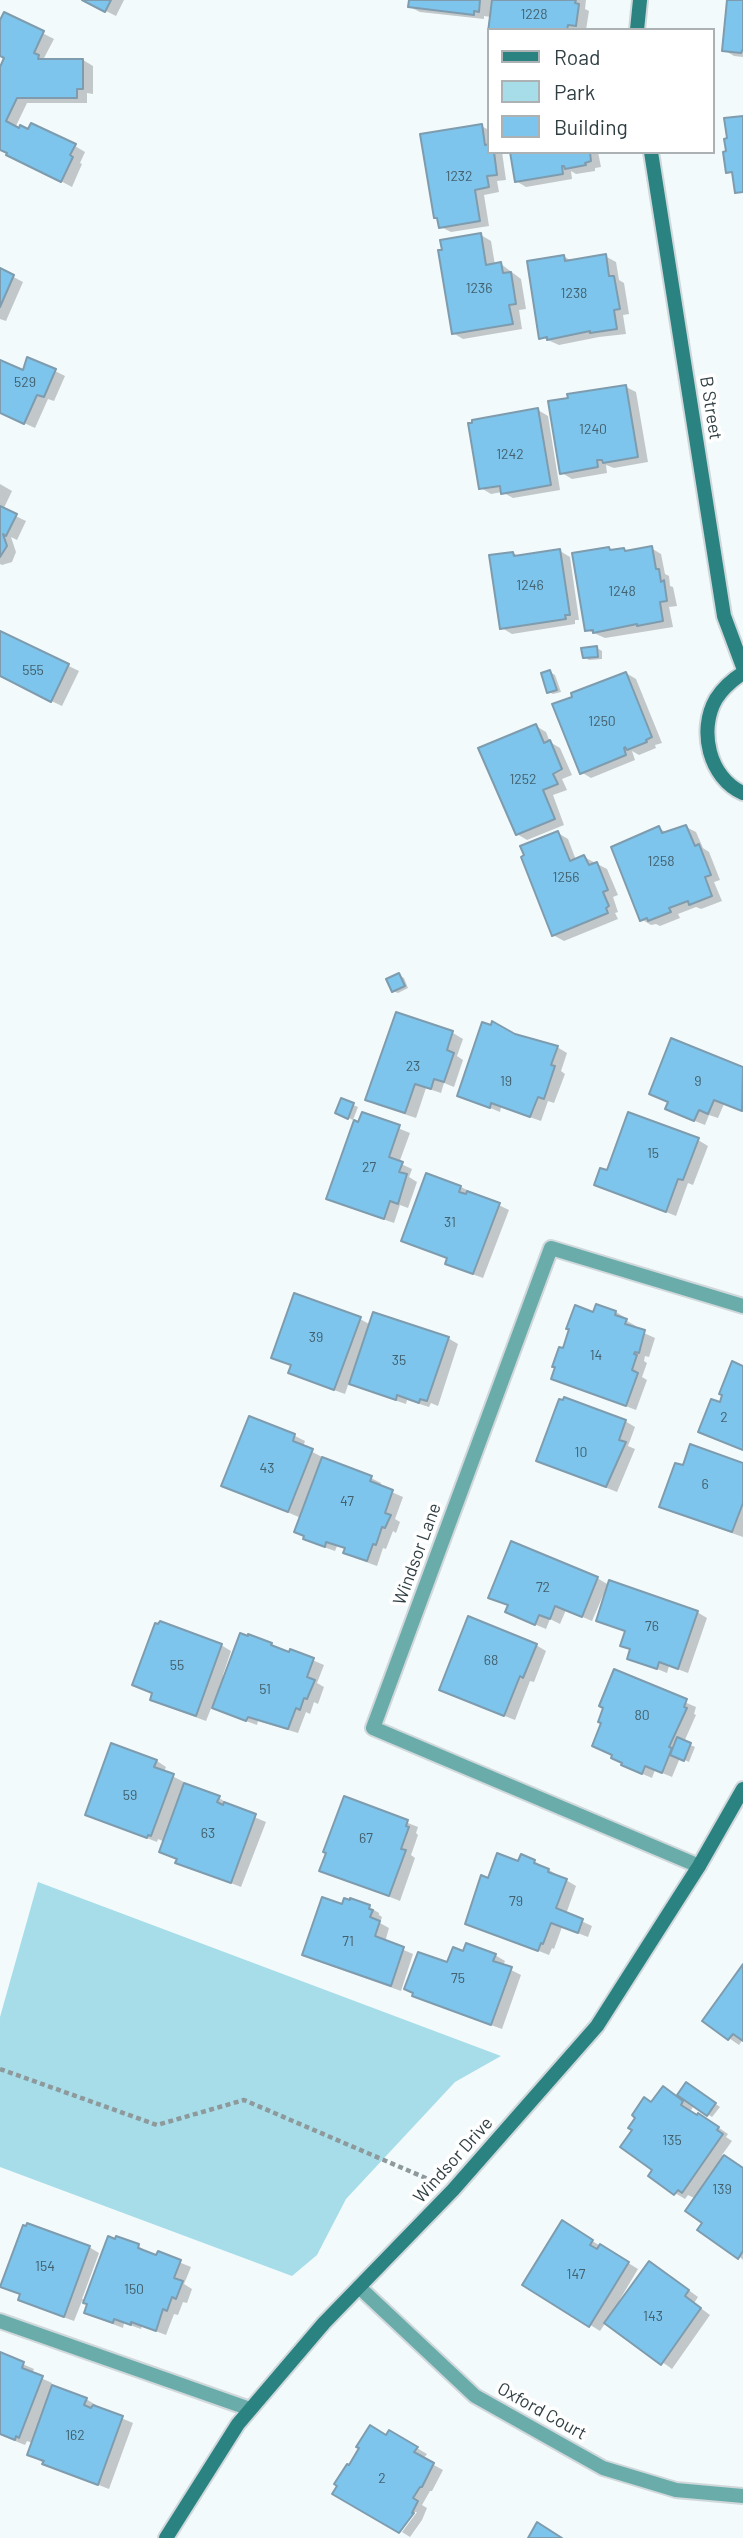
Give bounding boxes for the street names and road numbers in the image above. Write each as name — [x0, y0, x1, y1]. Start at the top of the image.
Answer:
street label: B Street — [695, 375, 727, 441]
street label: Windsor Lane — [389, 1500, 445, 1608]
street label: Windsor Drive — [409, 2112, 497, 2208]
street label: Oxford Court — [494, 2378, 590, 2444]

